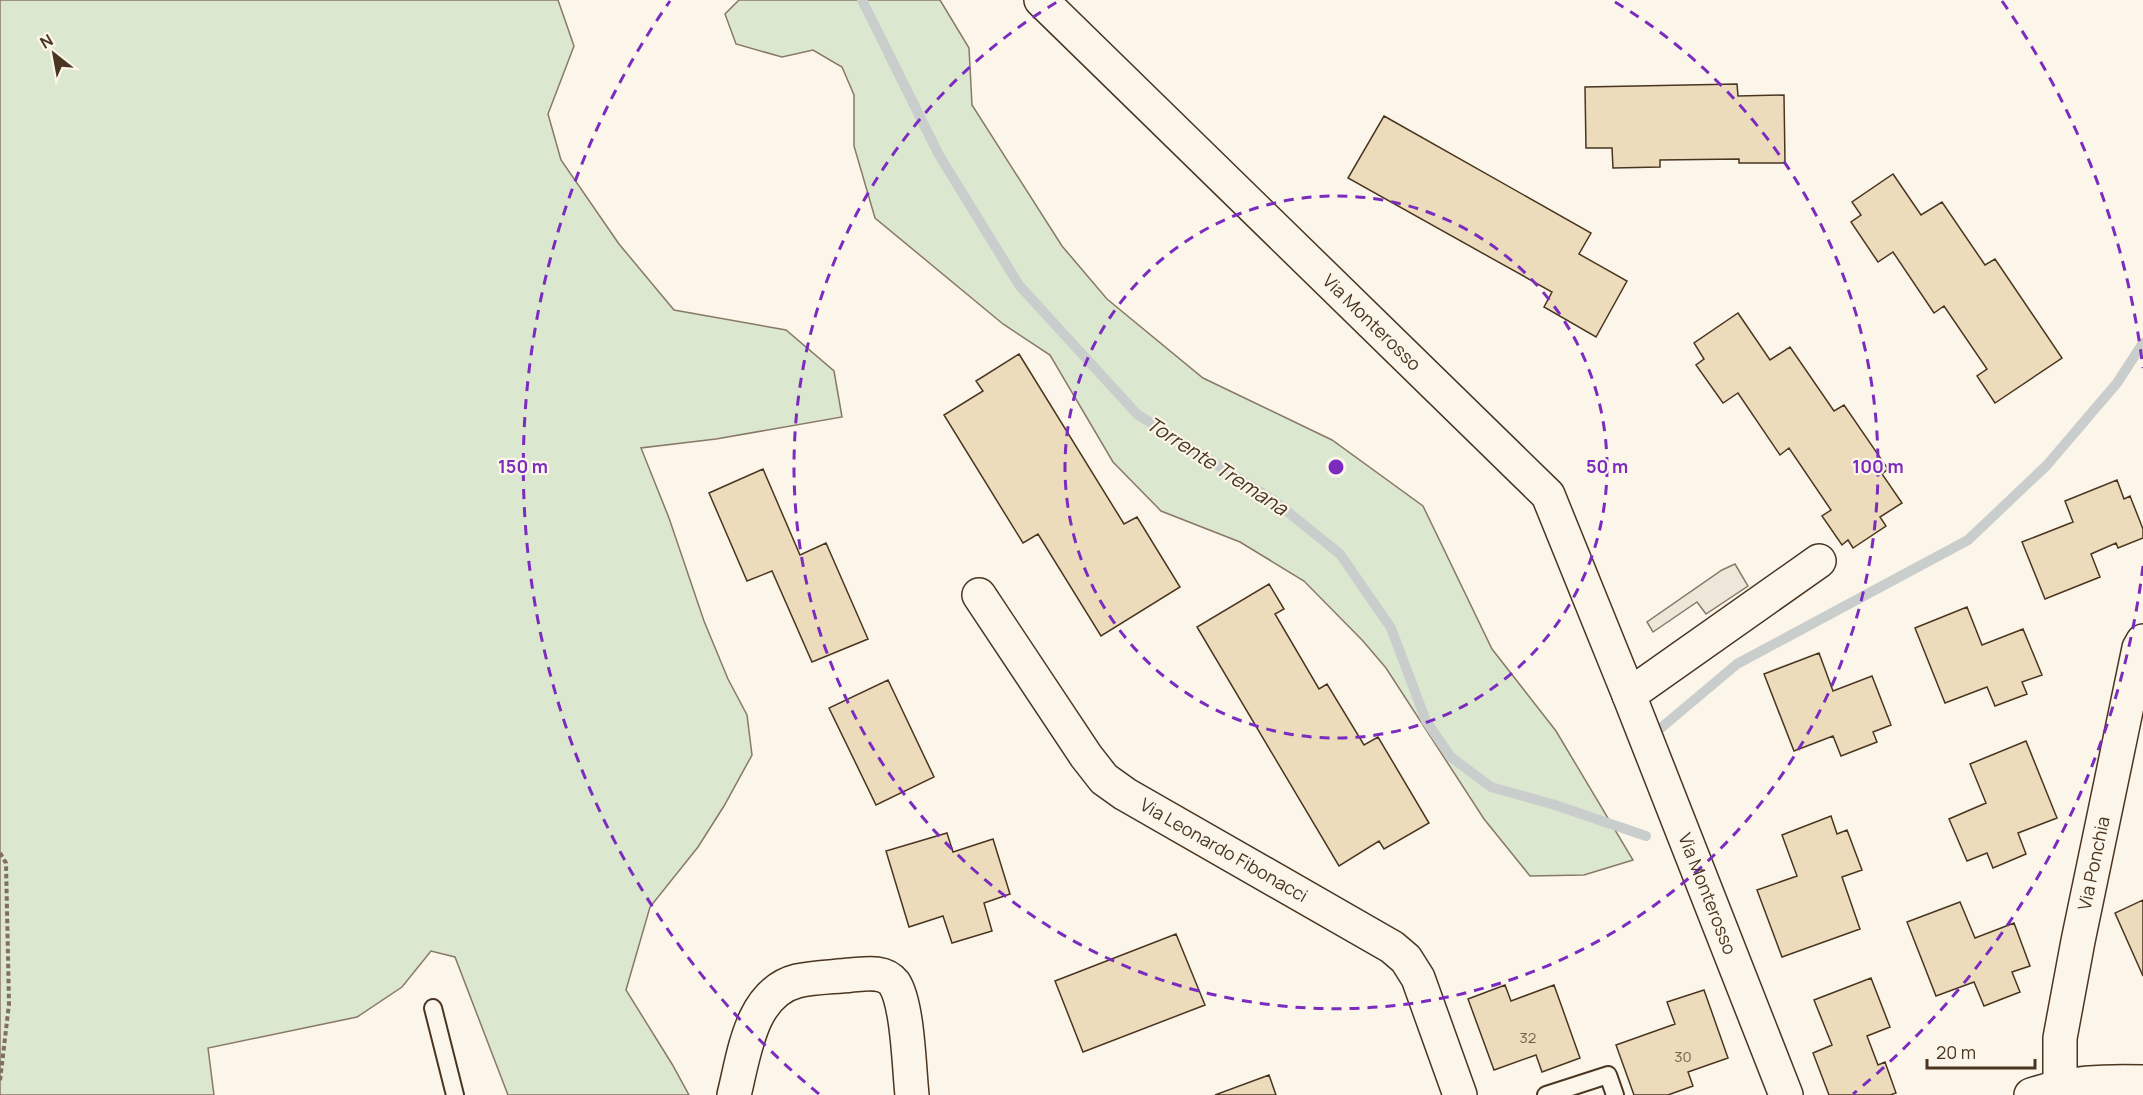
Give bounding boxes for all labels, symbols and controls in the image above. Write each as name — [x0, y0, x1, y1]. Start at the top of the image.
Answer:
north arrow — [24, 24, 84, 84]
text: N — [36, 29, 57, 54]
street label: Via Monterosso — [1318, 269, 1427, 376]
water label: Torrente Tremana — [1141, 410, 1294, 522]
text: 150 m — [498, 454, 548, 478]
text: 50 m — [1586, 454, 1628, 478]
text: 100 m — [1852, 454, 1904, 478]
centre of rings — [1326, 457, 1346, 477]
street label: Via Leonardo Fibonacci — [1136, 792, 1312, 907]
street label: Via Ponchia — [2072, 814, 2115, 912]
street label: Via Monterosso — [1673, 829, 1743, 958]
house number: 32 — [1520, 1027, 1536, 1048]
scale bar — [1927, 1032, 2035, 1070]
text: 20 m — [1936, 1040, 1976, 1064]
house number: 30 — [1674, 1046, 1692, 1067]

